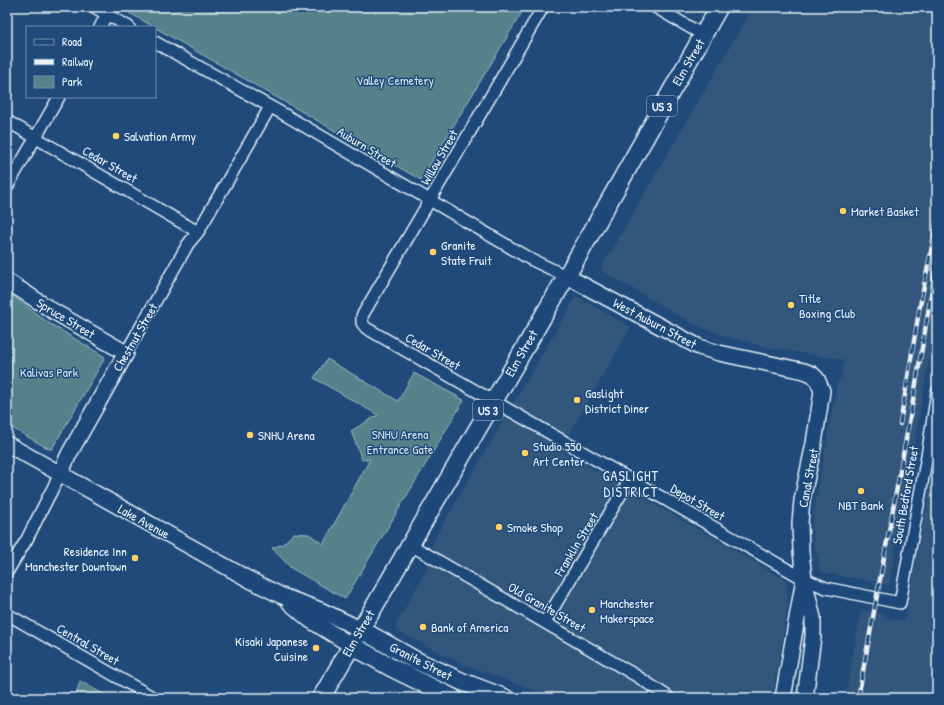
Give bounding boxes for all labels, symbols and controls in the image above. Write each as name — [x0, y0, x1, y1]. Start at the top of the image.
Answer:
legend — [26, 26, 156, 98]
text: Road — [62, 33, 82, 50]
street label: Elm Street — [667, 35, 709, 89]
text: Railway — [62, 53, 93, 70]
park label: Valley Cemetery — [356, 71, 435, 89]
text: Park — [62, 73, 82, 90]
road number: US 3 — [647, 96, 677, 116]
street label: Auburn Street — [334, 122, 400, 172]
street label: Willow Street — [416, 126, 462, 188]
place label: Salvation Army — [124, 127, 196, 145]
marker: Salvation Army — [111, 131, 121, 141]
street label: Cedar Street — [79, 141, 141, 187]
place label: Market Basket — [851, 202, 919, 220]
marker: Market Basket — [838, 206, 848, 216]
place label: Granite State Fruit — [441, 236, 492, 269]
marker: Granite State Fruit — [428, 247, 438, 257]
place label: Title Boxing Club — [799, 289, 855, 322]
street label: Spruce Street — [33, 293, 99, 343]
street label: West Auburn Street — [610, 293, 700, 353]
street label: Chestnut Street — [108, 299, 162, 374]
marker: Title Boxing Club — [786, 300, 796, 310]
street label: Elm Street — [500, 326, 542, 380]
street label: Cedar Street — [402, 328, 464, 374]
park label: Kalivas Park — [20, 363, 79, 381]
place label: Gaslight District Diner — [585, 384, 649, 417]
marker: Gaslight District Diner — [572, 395, 582, 405]
road number: US 3 — [473, 400, 503, 420]
park label: SNHU Arena Entrance Gate — [367, 425, 433, 458]
place label: SNHU Arena — [258, 426, 315, 444]
marker: SNHU Arena — [245, 430, 255, 440]
place label: Studio 550 Art Center — [533, 437, 585, 470]
street label: South Bedford Street — [888, 444, 923, 546]
street label: Canal Street — [793, 446, 823, 509]
marker: Studio 550 Art Center — [520, 448, 530, 458]
district label: GASLIGHT DISTRICT — [603, 466, 659, 501]
street label: Depot Street — [668, 479, 729, 525]
marker: NBT Bank — [856, 486, 866, 496]
place label: NBT Bank — [838, 496, 884, 514]
street label: Lake Avenue — [115, 499, 173, 543]
street label: Franklin Street — [549, 508, 602, 580]
place label: Smoke Shop — [507, 518, 563, 536]
marker: Smoke Shop — [494, 522, 504, 532]
place label: Residence Inn Manchester Downtown — [25, 542, 127, 575]
marker: Residence Inn Manchester Downtown — [130, 553, 140, 563]
street label: Old Granite Street — [505, 578, 590, 637]
place label: Manchester Makerspace — [600, 594, 654, 627]
marker: Manchester Makerspace — [587, 605, 597, 615]
street label: Elm Street — [337, 606, 379, 660]
place label: Bank of America — [431, 618, 508, 636]
street label: Central Street — [53, 619, 123, 669]
marker: Bank of America — [418, 622, 428, 632]
place label: Kisaki Japanese Cuisine — [235, 632, 308, 665]
street label: Granite Street — [387, 638, 456, 685]
marker: Kisaki Japanese Cuisine — [311, 643, 321, 653]

